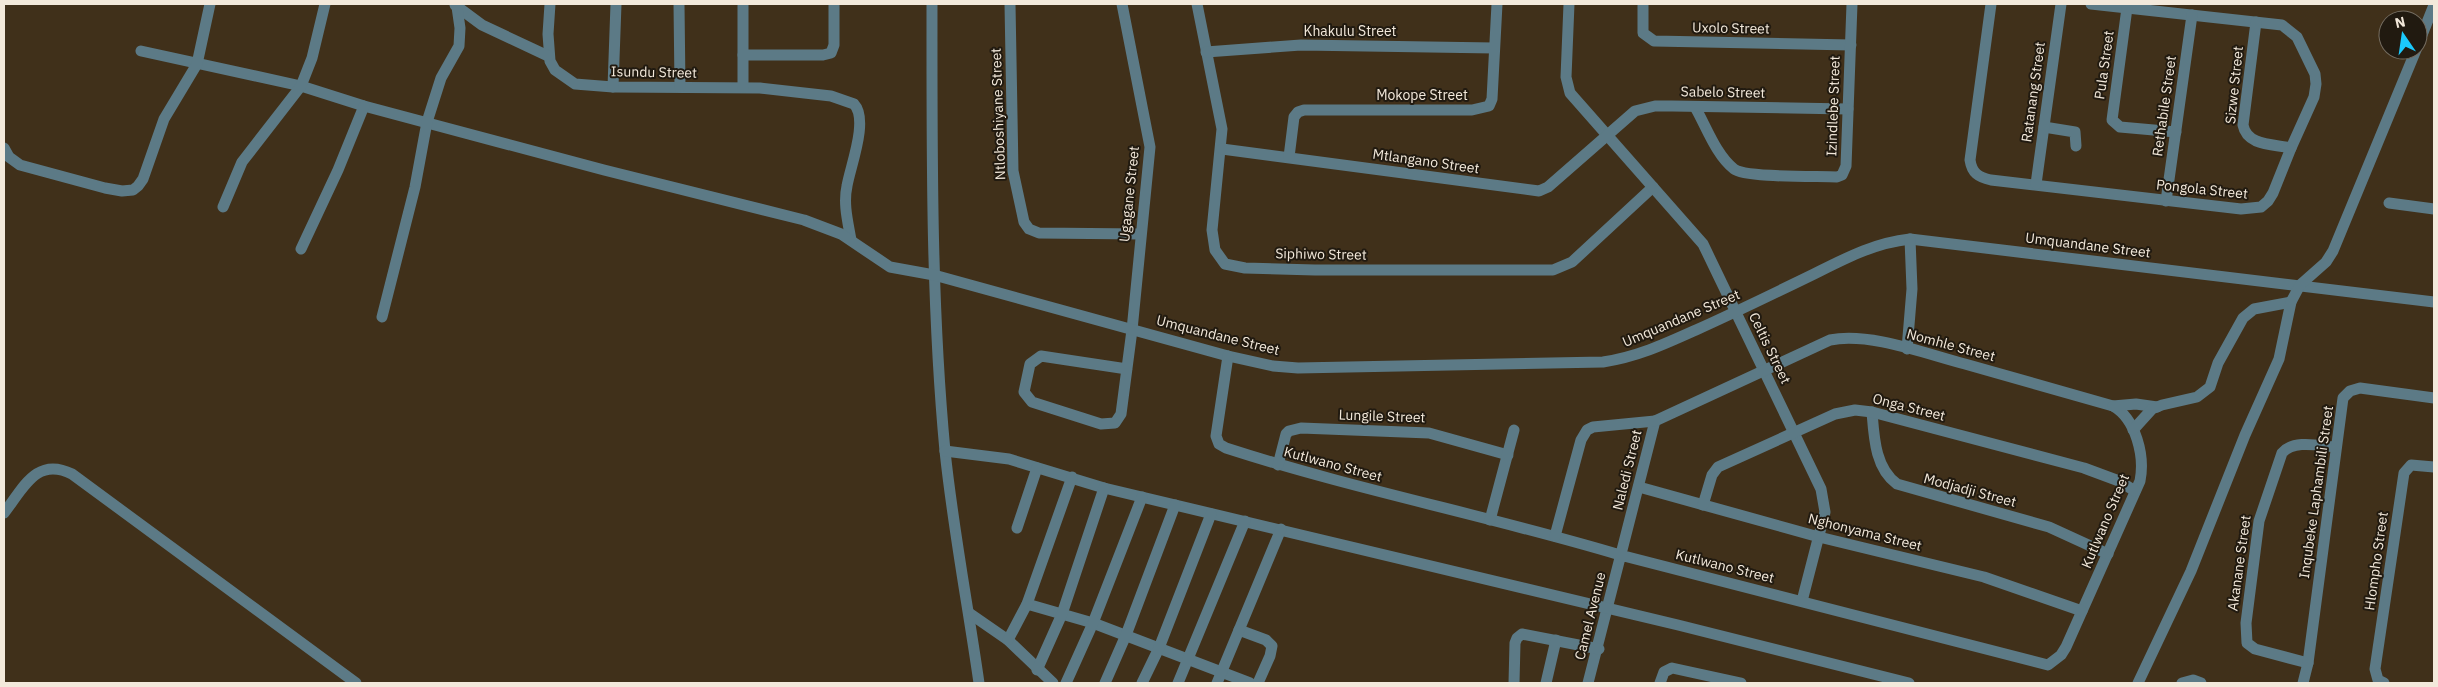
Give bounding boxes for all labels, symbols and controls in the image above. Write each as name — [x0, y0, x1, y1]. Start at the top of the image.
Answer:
north arrow — [2378, 10, 2428, 60]
text: N — [2393, 12, 2407, 32]
street label: Uxolo Street — [1692, 18, 1770, 38]
street label: Khakulu Street — [1304, 22, 1397, 40]
street label: Pula Street — [2090, 29, 2118, 101]
street label: Ratanang Street — [2017, 41, 2049, 143]
street label: Sizwe Street — [2221, 45, 2247, 125]
street label: Ntloboshiyane Street — [987, 47, 1009, 180]
street label: Rethabile Street — [2148, 54, 2180, 158]
street label: Izindlebe Street — [1822, 55, 1844, 157]
street label: Isundu Street — [611, 62, 697, 82]
street label: Sabelo Street — [1680, 82, 1766, 102]
street label: Mokope Street — [1376, 86, 1468, 104]
street label: Ugagane Street — [1115, 145, 1143, 243]
street label: Mtlangano Street — [1371, 145, 1481, 177]
street label: Pongola Street — [2155, 175, 2249, 203]
street label: Umquandane Street — [2024, 228, 2152, 262]
street label: Siphiwo Street — [1275, 244, 1367, 264]
street label: Umquandane Street — [1619, 285, 1743, 351]
street label: Celtis Street — [1745, 309, 1795, 387]
street label: Umquandane Street — [1155, 311, 1281, 359]
street label: Nomhle Street — [1905, 325, 1997, 366]
street label: Onga Street — [1871, 389, 1947, 425]
street label: Inqubeke Laphambili Street — [2295, 404, 2337, 580]
street label: Lungile Street — [1338, 405, 1426, 427]
street label: Naledi Street — [1608, 428, 1646, 512]
street label: Kutlwano Street — [1282, 442, 1384, 486]
street label: Modjadji Street — [1922, 469, 2018, 511]
street label: Kutlwano Street — [2077, 471, 2133, 571]
street label: Nghonyama Street — [1806, 509, 1924, 555]
street label: Hlompho Street — [2360, 510, 2392, 611]
street label: Akanane Street — [2223, 514, 2255, 612]
street label: Kutlwano Street — [1674, 545, 1776, 587]
street label: Camel Avenue — [1570, 570, 1610, 662]

